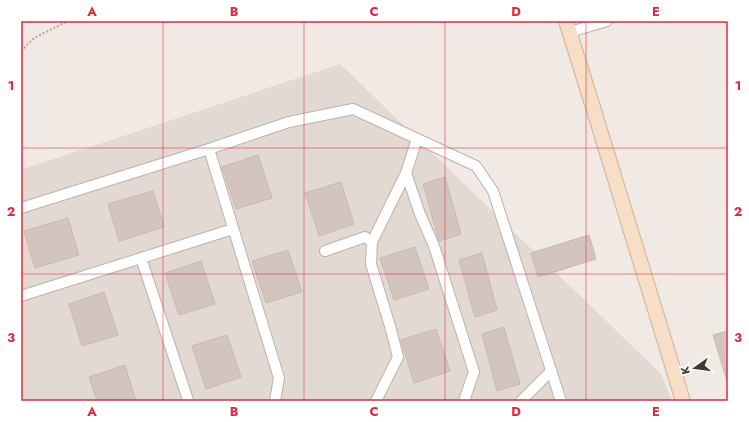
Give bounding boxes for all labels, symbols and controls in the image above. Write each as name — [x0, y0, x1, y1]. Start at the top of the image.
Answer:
text: A — [86, 2, 97, 21]
text: B — [230, 2, 239, 21]
text: C — [369, 2, 379, 21]
text: D — [511, 2, 521, 21]
text: E — [652, 2, 660, 21]
text: 1 — [8, 76, 14, 95]
text: 1 — [735, 76, 741, 95]
text: 2 — [7, 202, 15, 221]
text: 2 — [734, 202, 742, 221]
text: 3 — [7, 328, 15, 347]
text: 3 — [734, 328, 742, 347]
north arrow — [675, 348, 715, 388]
text: K — [677, 364, 694, 376]
text: A — [86, 402, 97, 421]
text: B — [230, 402, 239, 421]
text: C — [369, 402, 379, 421]
text: D — [511, 402, 521, 421]
text: E — [652, 402, 660, 421]

